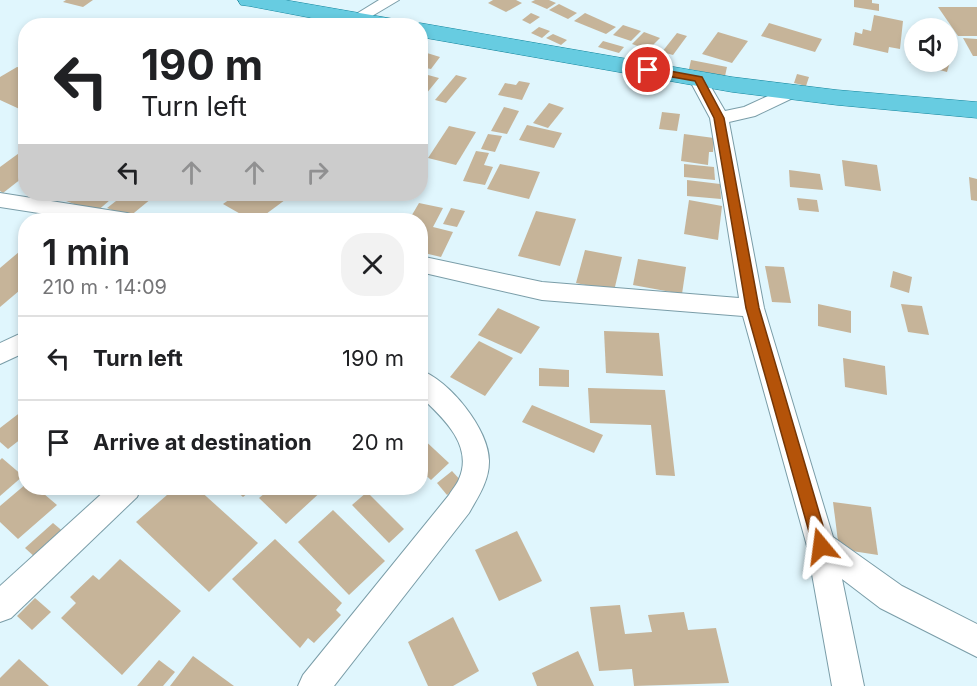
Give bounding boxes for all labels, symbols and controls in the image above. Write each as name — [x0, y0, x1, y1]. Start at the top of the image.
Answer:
map controls — [904, 18, 958, 72]
button: sound — [904, 18, 958, 72]
text: 190 m — [141, 39, 263, 90]
icon: left — [42, 42, 120, 120]
pin — [622, 44, 673, 95]
icon: arrive — [631, 53, 664, 86]
text: Turn left — [141, 90, 247, 123]
icon: left — [112, 156, 145, 189]
icon: ahead — [175, 156, 208, 189]
icon: ahead — [238, 156, 271, 189]
icon: right — [301, 156, 334, 189]
text: 1 min — [42, 230, 130, 274]
button: close — [341, 233, 404, 296]
text: 210 m · 14:09 — [42, 275, 167, 299]
icon: left — [42, 342, 75, 375]
text: Turn left — [93, 345, 183, 371]
text: 190 m — [342, 345, 404, 371]
icon: arrive — [42, 426, 75, 459]
text: Arrive at destination — [93, 429, 312, 455]
text: 20 m — [351, 429, 404, 455]
position arrow — [789, 514, 853, 578]

